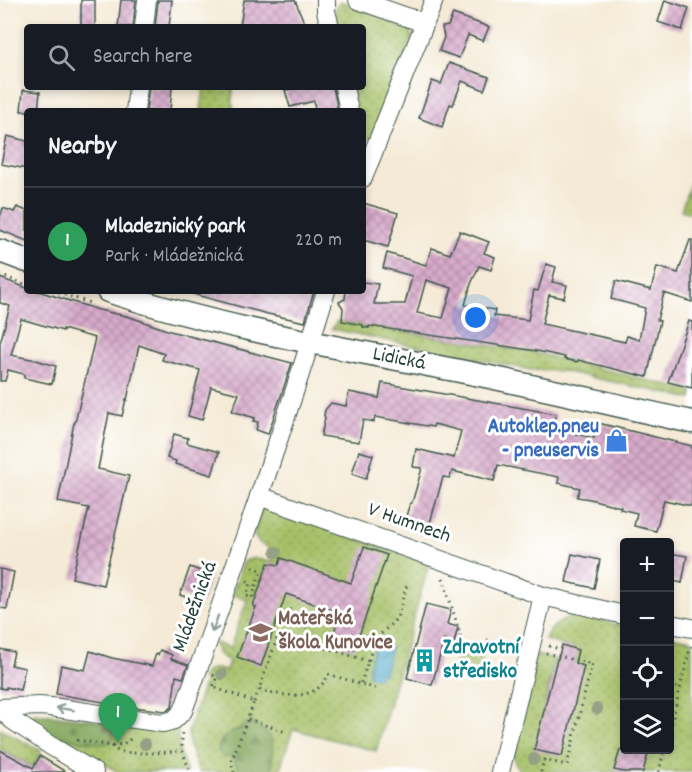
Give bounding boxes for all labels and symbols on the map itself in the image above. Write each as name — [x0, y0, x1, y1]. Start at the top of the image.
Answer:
your location — [461, 303, 490, 332]
street label: Lidická — [370, 340, 429, 380]
place label: Autoklep.pneu - pneuservis — [488, 413, 599, 467]
shop icon: Autoklep.pneu - pneuservis — [604, 427, 630, 453]
street label: V Humnech — [363, 496, 455, 552]
street label: Mládežnická — [166, 557, 227, 657]
place label: Mateřská škola Kunovice — [278, 605, 393, 659]
one-way arrow — [208, 614, 219, 633]
school or university icon: Mateřská škola Kunovice — [247, 619, 273, 645]
place label: Zdravotní středisko — [443, 634, 521, 688]
building icon: Zdravotní středisko — [412, 648, 438, 674]
pin: 1 — [98, 694, 138, 743]
one-way arrow — [56, 703, 76, 714]

